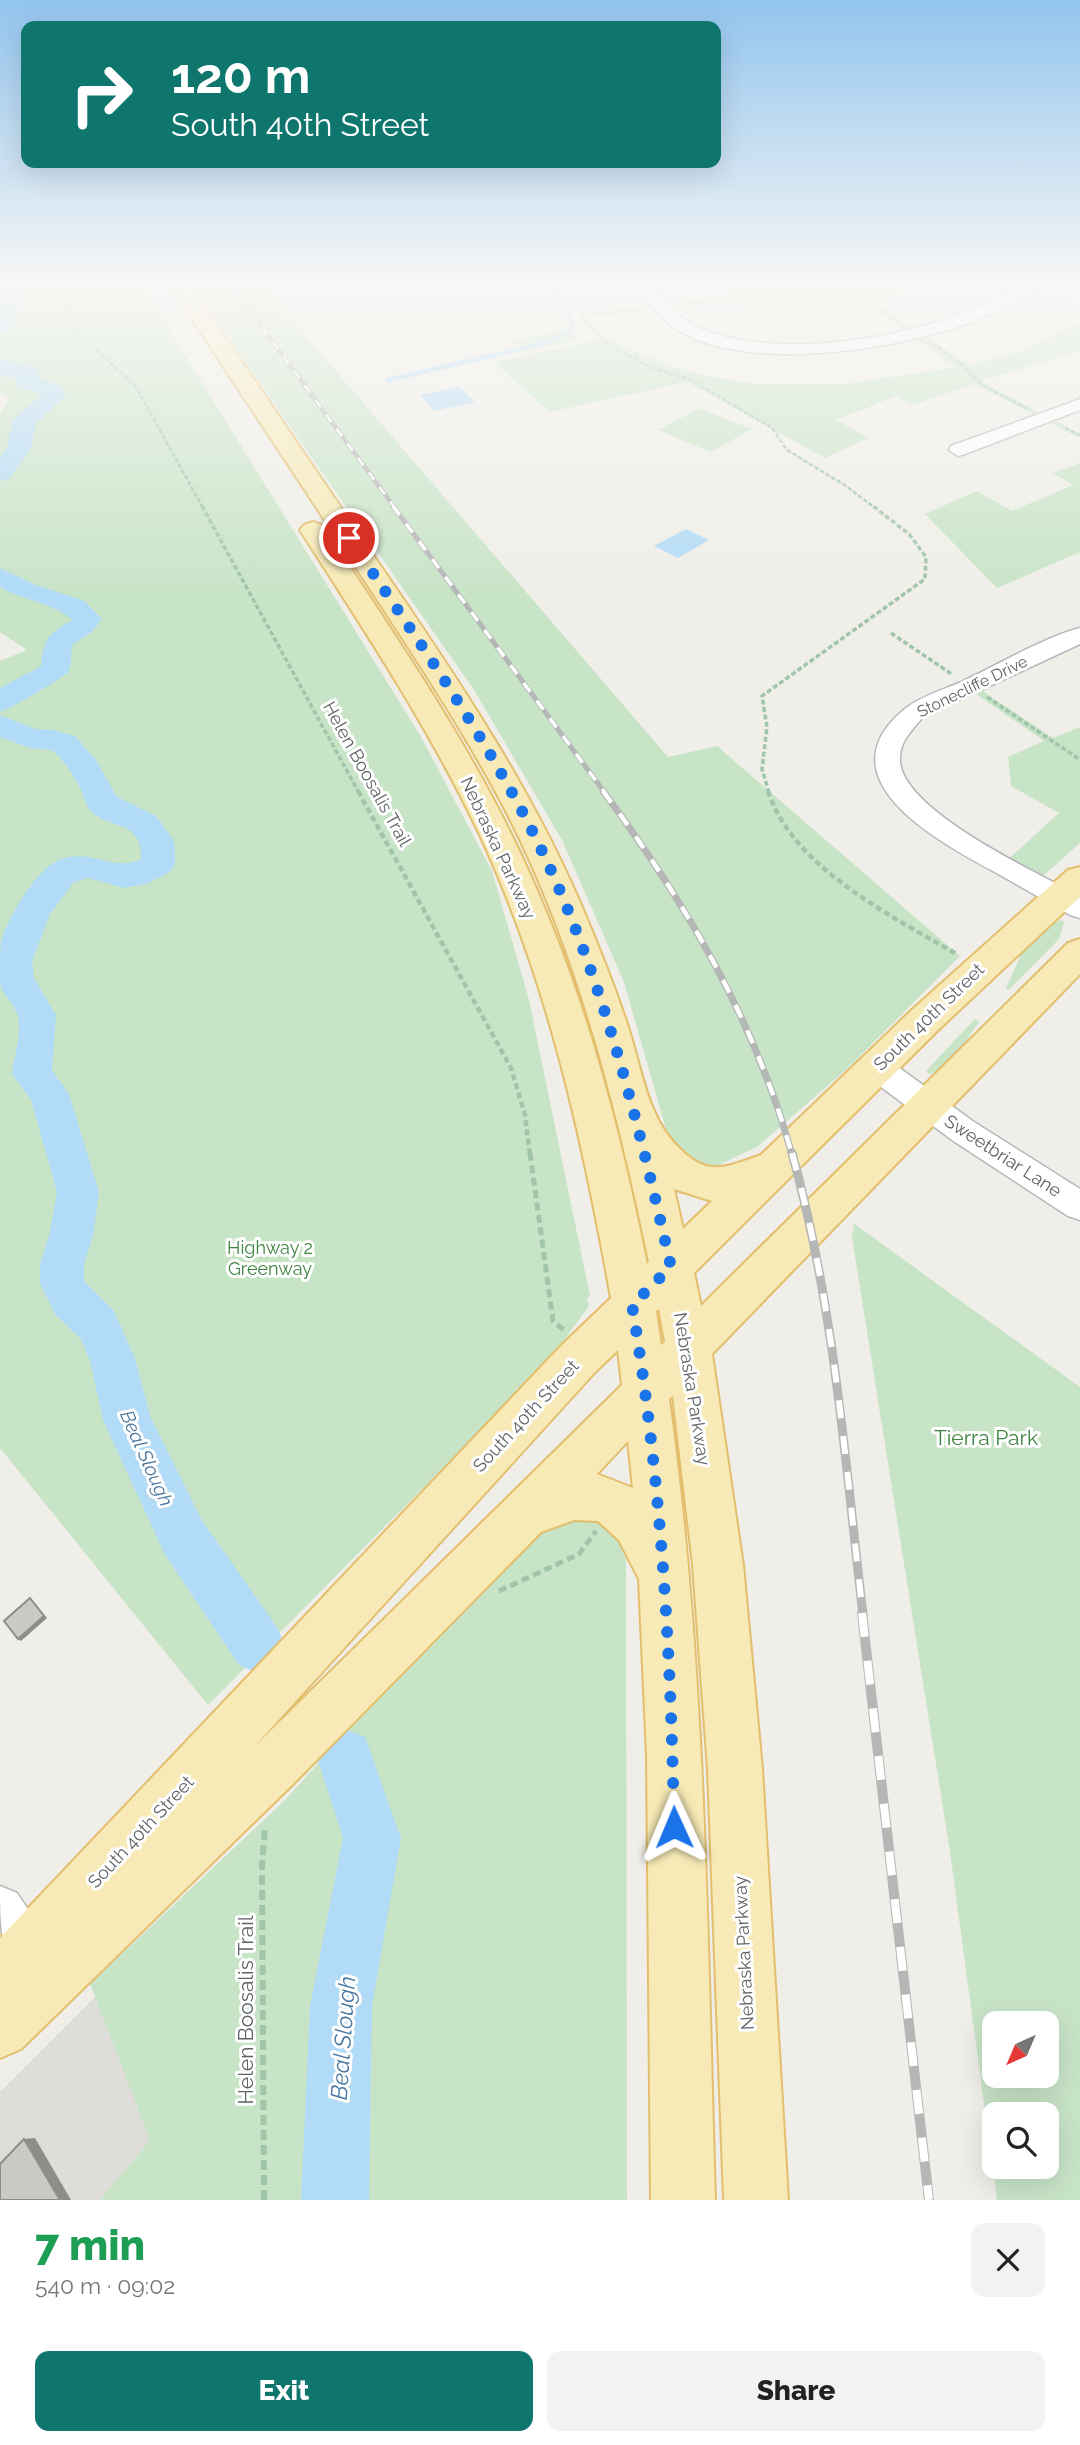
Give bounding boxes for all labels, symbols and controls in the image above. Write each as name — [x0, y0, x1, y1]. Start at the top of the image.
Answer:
text: 120 m — [171, 47, 310, 104]
icon: right — [56, 49, 147, 140]
text: South 40th Street — [171, 106, 429, 143]
pin — [319, 508, 379, 568]
icon: arrive — [330, 519, 368, 557]
street label: Stonecliffe Drive — [914, 652, 1030, 721]
street label: Helen Boosalis Trail — [319, 698, 416, 850]
street label: Nebraska Parkway — [456, 773, 541, 922]
street label: South 40th Street — [869, 959, 988, 1075]
street label: Sweetbriar Lane — [941, 1110, 1066, 1201]
park label: Highway 2 Greenway — [227, 1237, 313, 1279]
street label: Nebraska Parkway — [670, 1311, 715, 1467]
street label: South 40th Street — [468, 1355, 583, 1476]
water label: Beal Slough — [116, 1407, 178, 1509]
park label: Tierra Park — [934, 1425, 1038, 1450]
street label: South 40th Street — [83, 1771, 198, 1892]
position arrow — [637, 1790, 711, 1864]
street label: Nebraska Parkway — [729, 1875, 758, 2031]
street label: Helen Boosalis Trail — [233, 1915, 258, 2105]
water label: Beal Slough — [325, 1975, 360, 2101]
north arrow — [982, 2011, 1059, 2088]
map controls — [982, 2011, 1059, 2179]
button: search — [982, 2102, 1059, 2179]
text: 7 min — [35, 2221, 145, 2270]
button: close — [971, 2223, 1045, 2297]
text: 540 m · 09:02 — [35, 2272, 175, 2299]
button: Exit — [35, 2351, 533, 2431]
button: Share — [547, 2351, 1045, 2431]

